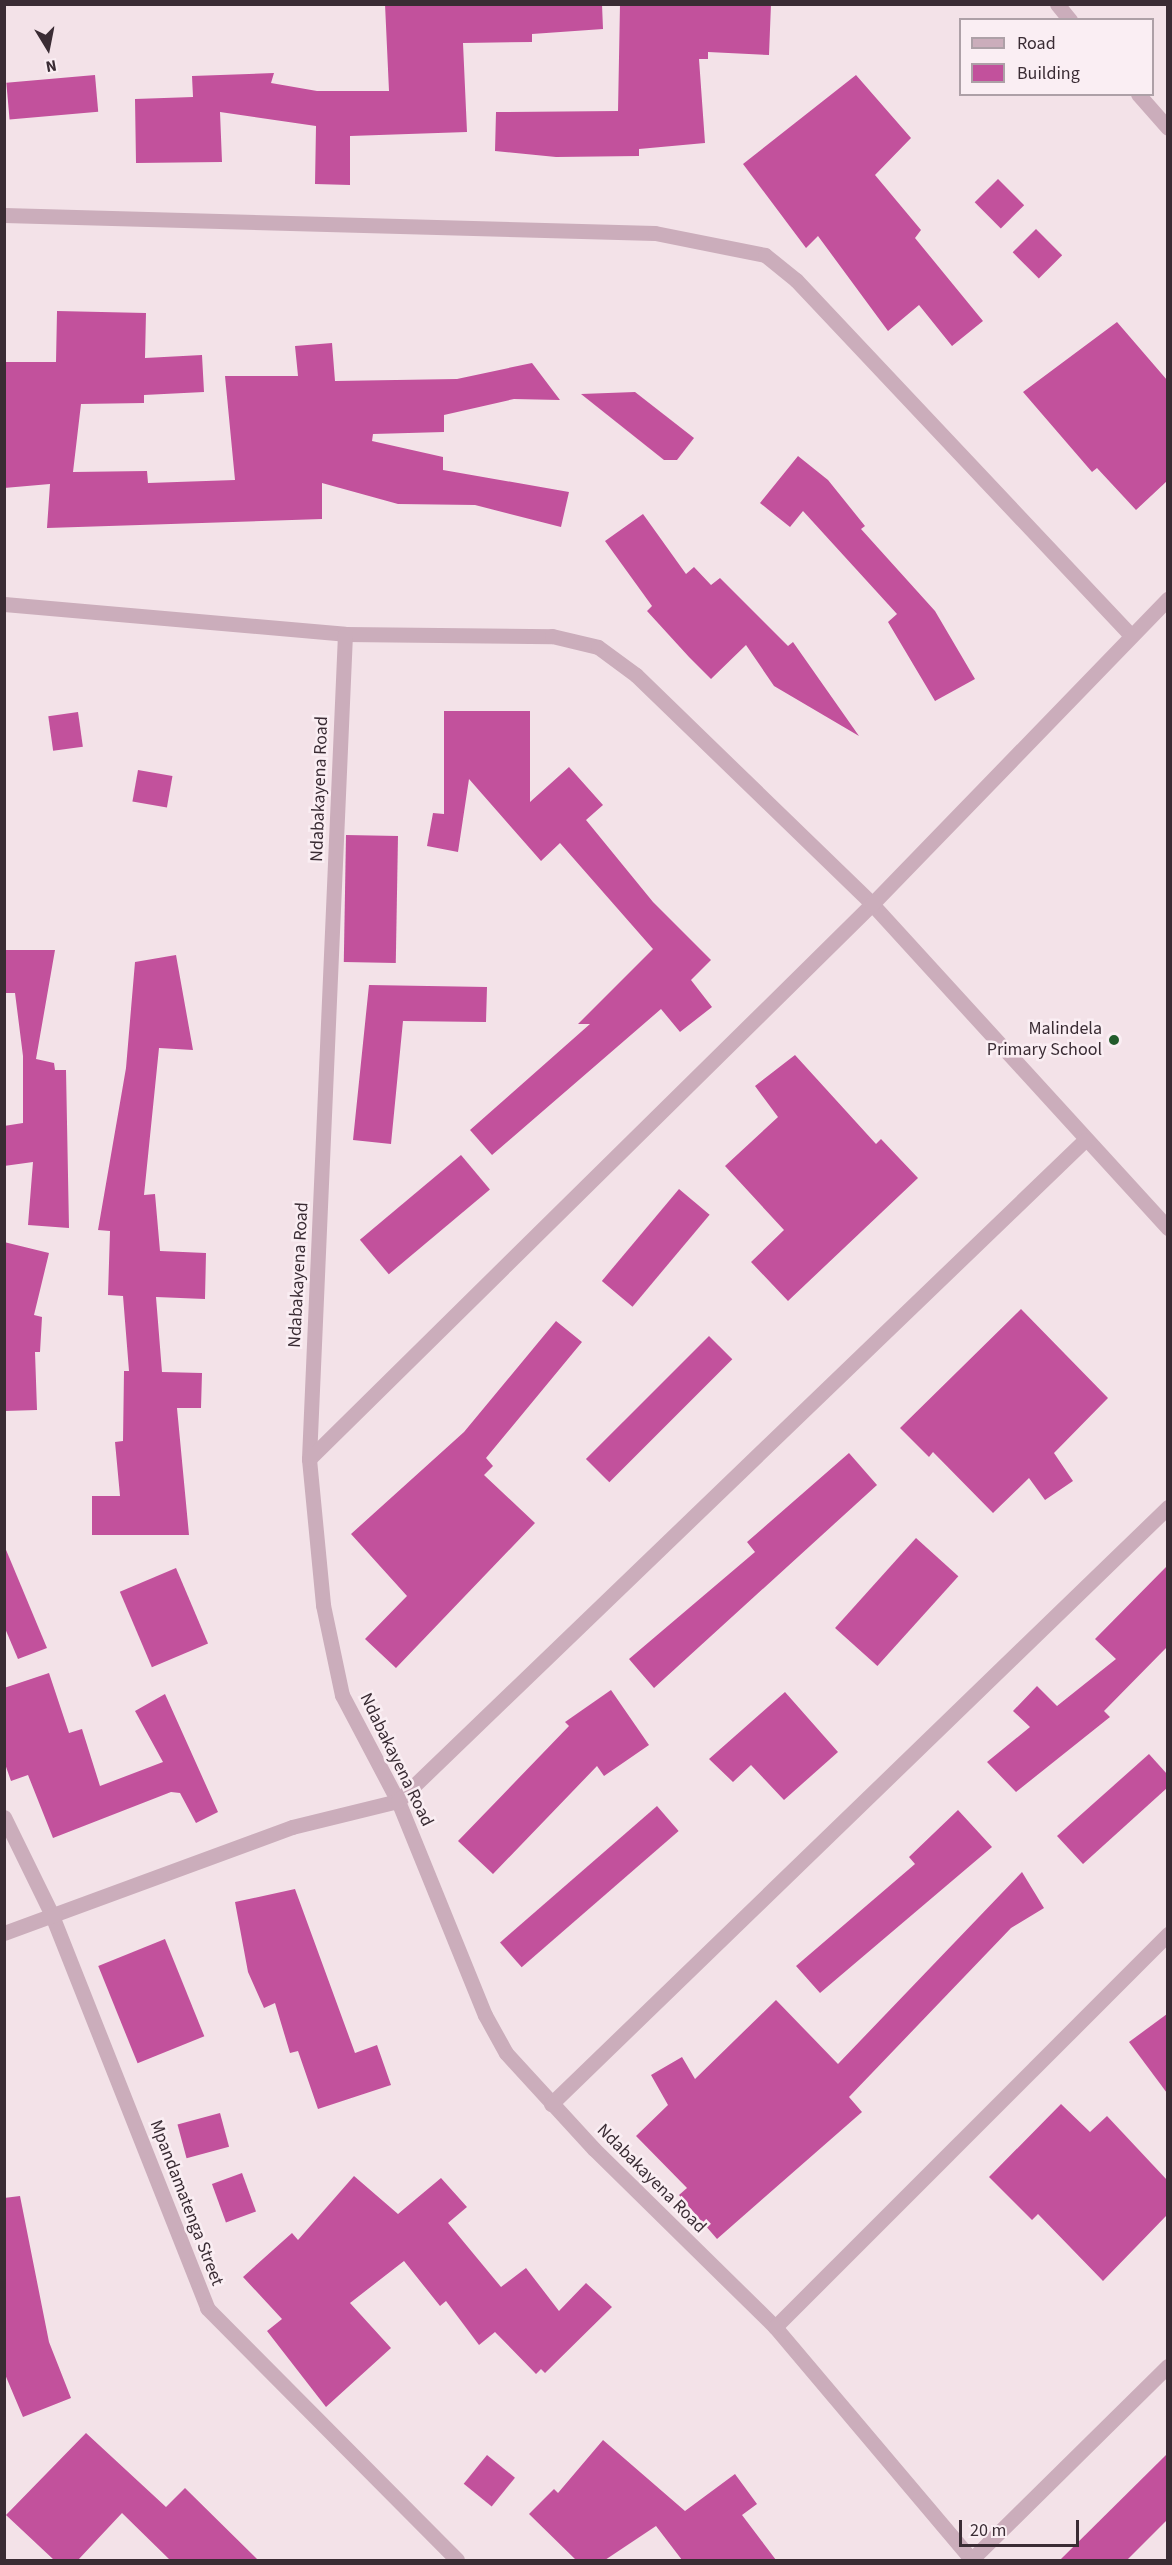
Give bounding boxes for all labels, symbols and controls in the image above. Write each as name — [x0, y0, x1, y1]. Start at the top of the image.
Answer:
north arrow — [18, 18, 78, 78]
legend — [959, 18, 1154, 96]
text: Road — [1017, 31, 1056, 56]
text: N — [44, 54, 58, 77]
text: Building — [1017, 61, 1080, 86]
street label: Ndabakayena Road — [307, 716, 333, 862]
place label: Malindela Primary School — [987, 1019, 1102, 1062]
marker: Malindela Primary School — [1107, 1033, 1121, 1047]
street label: Ndabakayena Road — [284, 1202, 314, 1348]
street label: Ndabakayena Road — [354, 1690, 438, 1830]
street label: Mpandamatenga Street — [144, 2117, 228, 2289]
street label: Ndabakayena Road — [592, 2120, 710, 2238]
scale bar — [962, 2508, 1082, 2546]
text: 20 m — [970, 2518, 1006, 2543]

